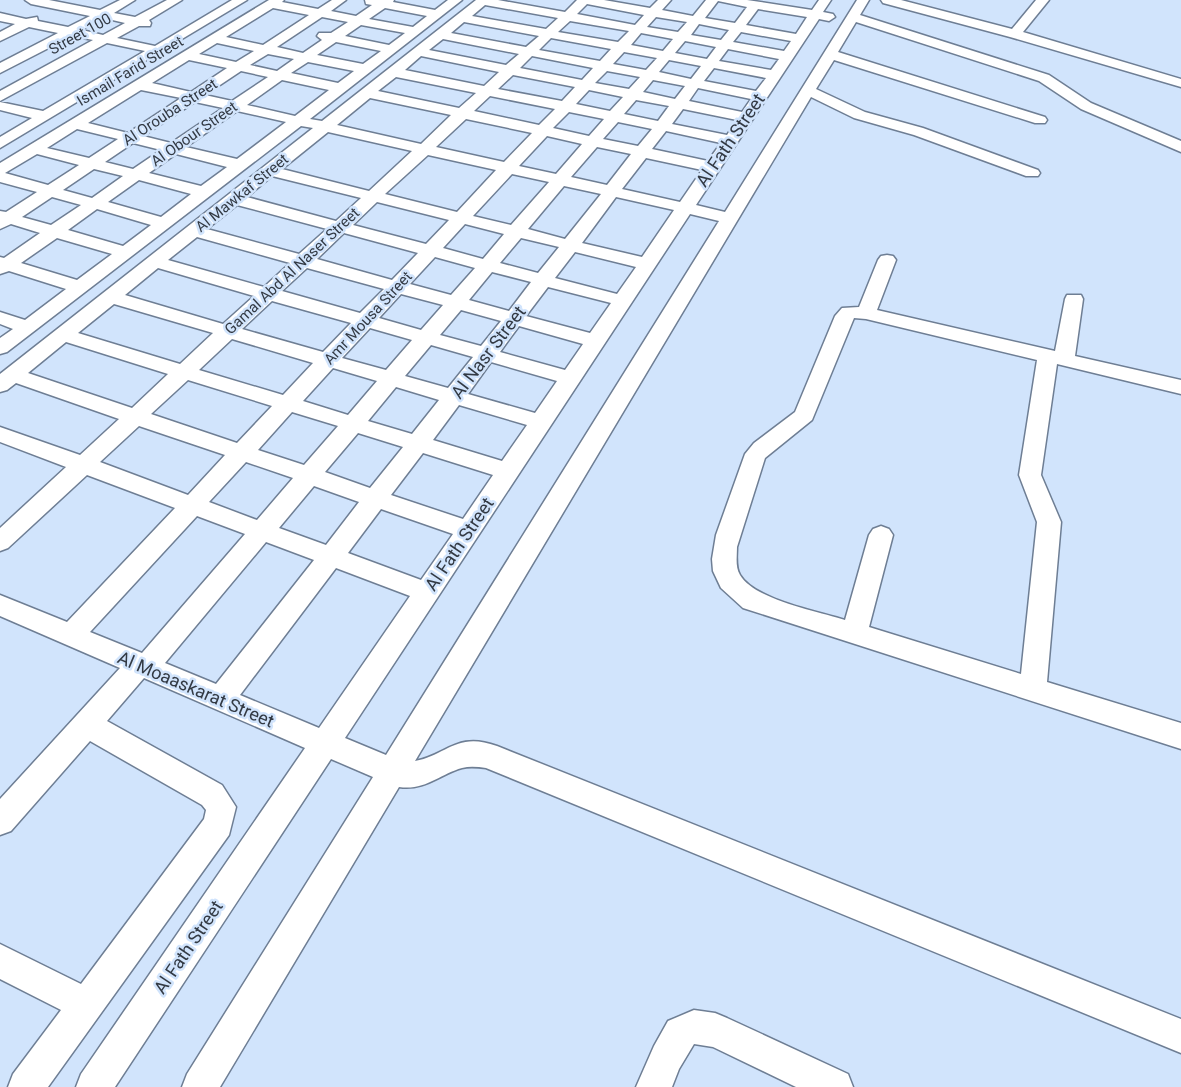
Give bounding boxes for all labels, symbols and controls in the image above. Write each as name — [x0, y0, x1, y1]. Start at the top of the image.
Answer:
street label: Street 100 — [46, 10, 114, 58]
street label: Ismail Farid Street — [74, 32, 186, 110]
street label: Al Orouba Street — [119, 75, 221, 149]
street label: Al Fath Street — [691, 89, 769, 191]
street label: Al Obour Street — [147, 98, 241, 170]
street label: Al Mawkaf Street — [192, 150, 292, 236]
street label: Gamal Abd Al Naser Street — [221, 204, 363, 338]
street label: Amr Mousa Street — [320, 268, 416, 368]
street label: Al Nasr Street — [446, 301, 530, 402]
street label: Al Fath Street — [420, 493, 498, 595]
street label: Al Moaaskarat Street — [115, 647, 277, 731]
street label: Al Fath Street — [149, 896, 227, 998]

